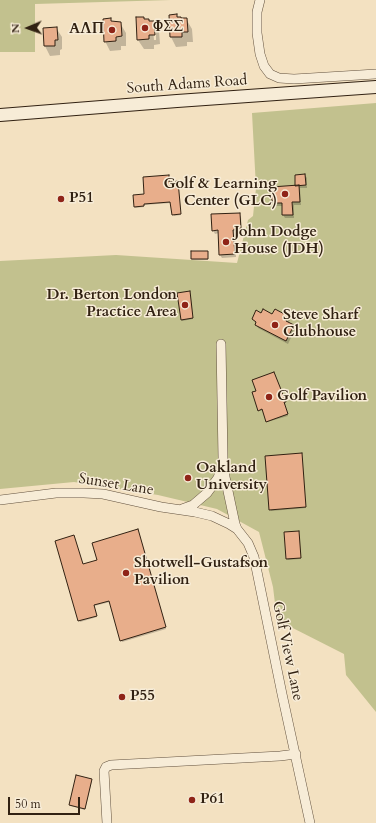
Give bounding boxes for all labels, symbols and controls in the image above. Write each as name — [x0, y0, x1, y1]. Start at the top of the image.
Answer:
north arrow — [8, 8, 48, 48]
place label: ΦΣΣ — [153, 19, 184, 37]
place label: AΛΠ — [69, 21, 104, 39]
text: N — [8, 23, 23, 33]
marker: ΦΣΣ — [140, 23, 150, 33]
marker: AΛΠ — [107, 25, 117, 35]
street label: South Adams Road — [126, 72, 248, 98]
place label: Golf & Learning Center (GLC) — [163, 176, 277, 211]
marker: Golf & Learning Center (GLC) — [280, 189, 290, 199]
place label: P51 — [69, 190, 94, 208]
marker: P51 — [56, 194, 66, 204]
place label: John Dodge House (JDH) — [234, 224, 324, 259]
marker: John Dodge House (JDH) — [221, 237, 231, 247]
place label: Dr. Berton London Practice Area — [47, 287, 177, 322]
marker: Dr. Berton London Practice Area — [180, 300, 190, 310]
place label: Steve Sharf Clubhouse — [283, 307, 358, 342]
marker: Steve Sharf Clubhouse — [270, 320, 280, 330]
place label: Golf Pavilion — [277, 388, 367, 406]
marker: Golf Pavilion — [264, 392, 274, 402]
place label: Oakland University — [196, 460, 267, 495]
street label: Sunset Lane — [77, 470, 155, 500]
marker: Oakland University — [183, 473, 193, 483]
place label: Shotwell-Gustafson Pavilion — [134, 555, 268, 590]
marker: Shotwell-Gustafson Pavilion — [121, 568, 131, 578]
street label: Golf View Lane — [268, 600, 306, 702]
place label: P55 — [130, 688, 155, 706]
marker: P55 — [117, 692, 127, 702]
scale bar — [10, 789, 82, 815]
place label: P61 — [200, 791, 225, 809]
marker: P61 — [187, 795, 197, 805]
text: 50 m — [15, 796, 41, 812]

